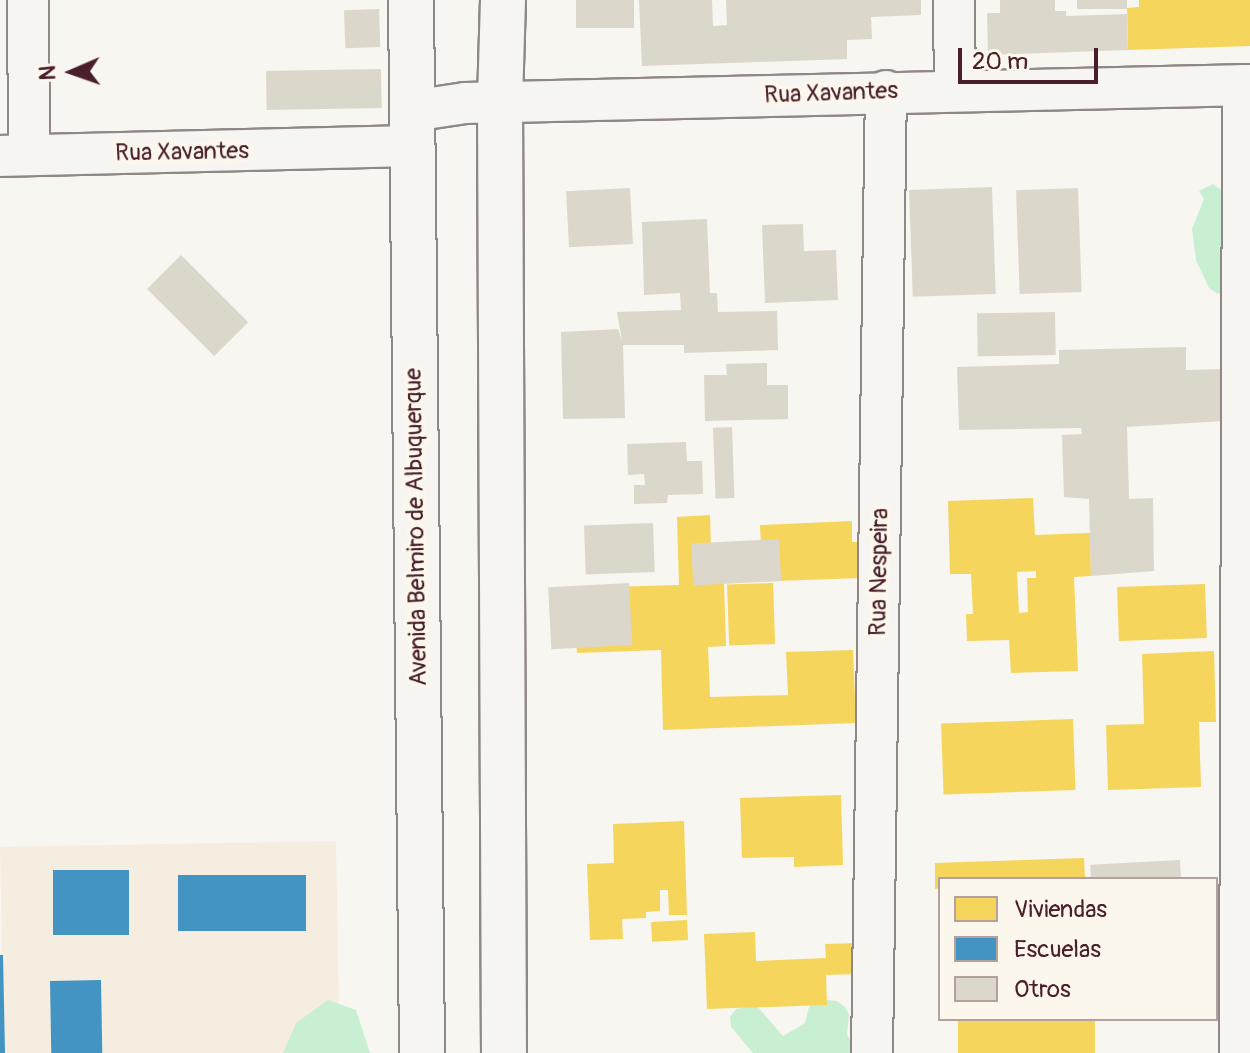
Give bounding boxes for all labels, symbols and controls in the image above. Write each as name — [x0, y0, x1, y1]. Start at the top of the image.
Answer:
north arrow — [32, 32, 112, 112]
scale bar — [962, 32, 1102, 82]
text: 20 m — [972, 47, 1028, 76]
text: N — [34, 65, 62, 81]
street label: Rua Xavantes — [764, 76, 898, 110]
street label: Rua Xavantes — [115, 136, 249, 168]
street label: Avenida Belmiro de Albuquerque — [399, 368, 433, 686]
street label: Rua Nespeira — [863, 508, 895, 636]
legend — [938, 877, 1218, 1021]
text: Viviendas — [1014, 895, 1107, 924]
text: Escuelas — [1014, 935, 1101, 964]
text: Otros — [1014, 975, 1071, 1004]

